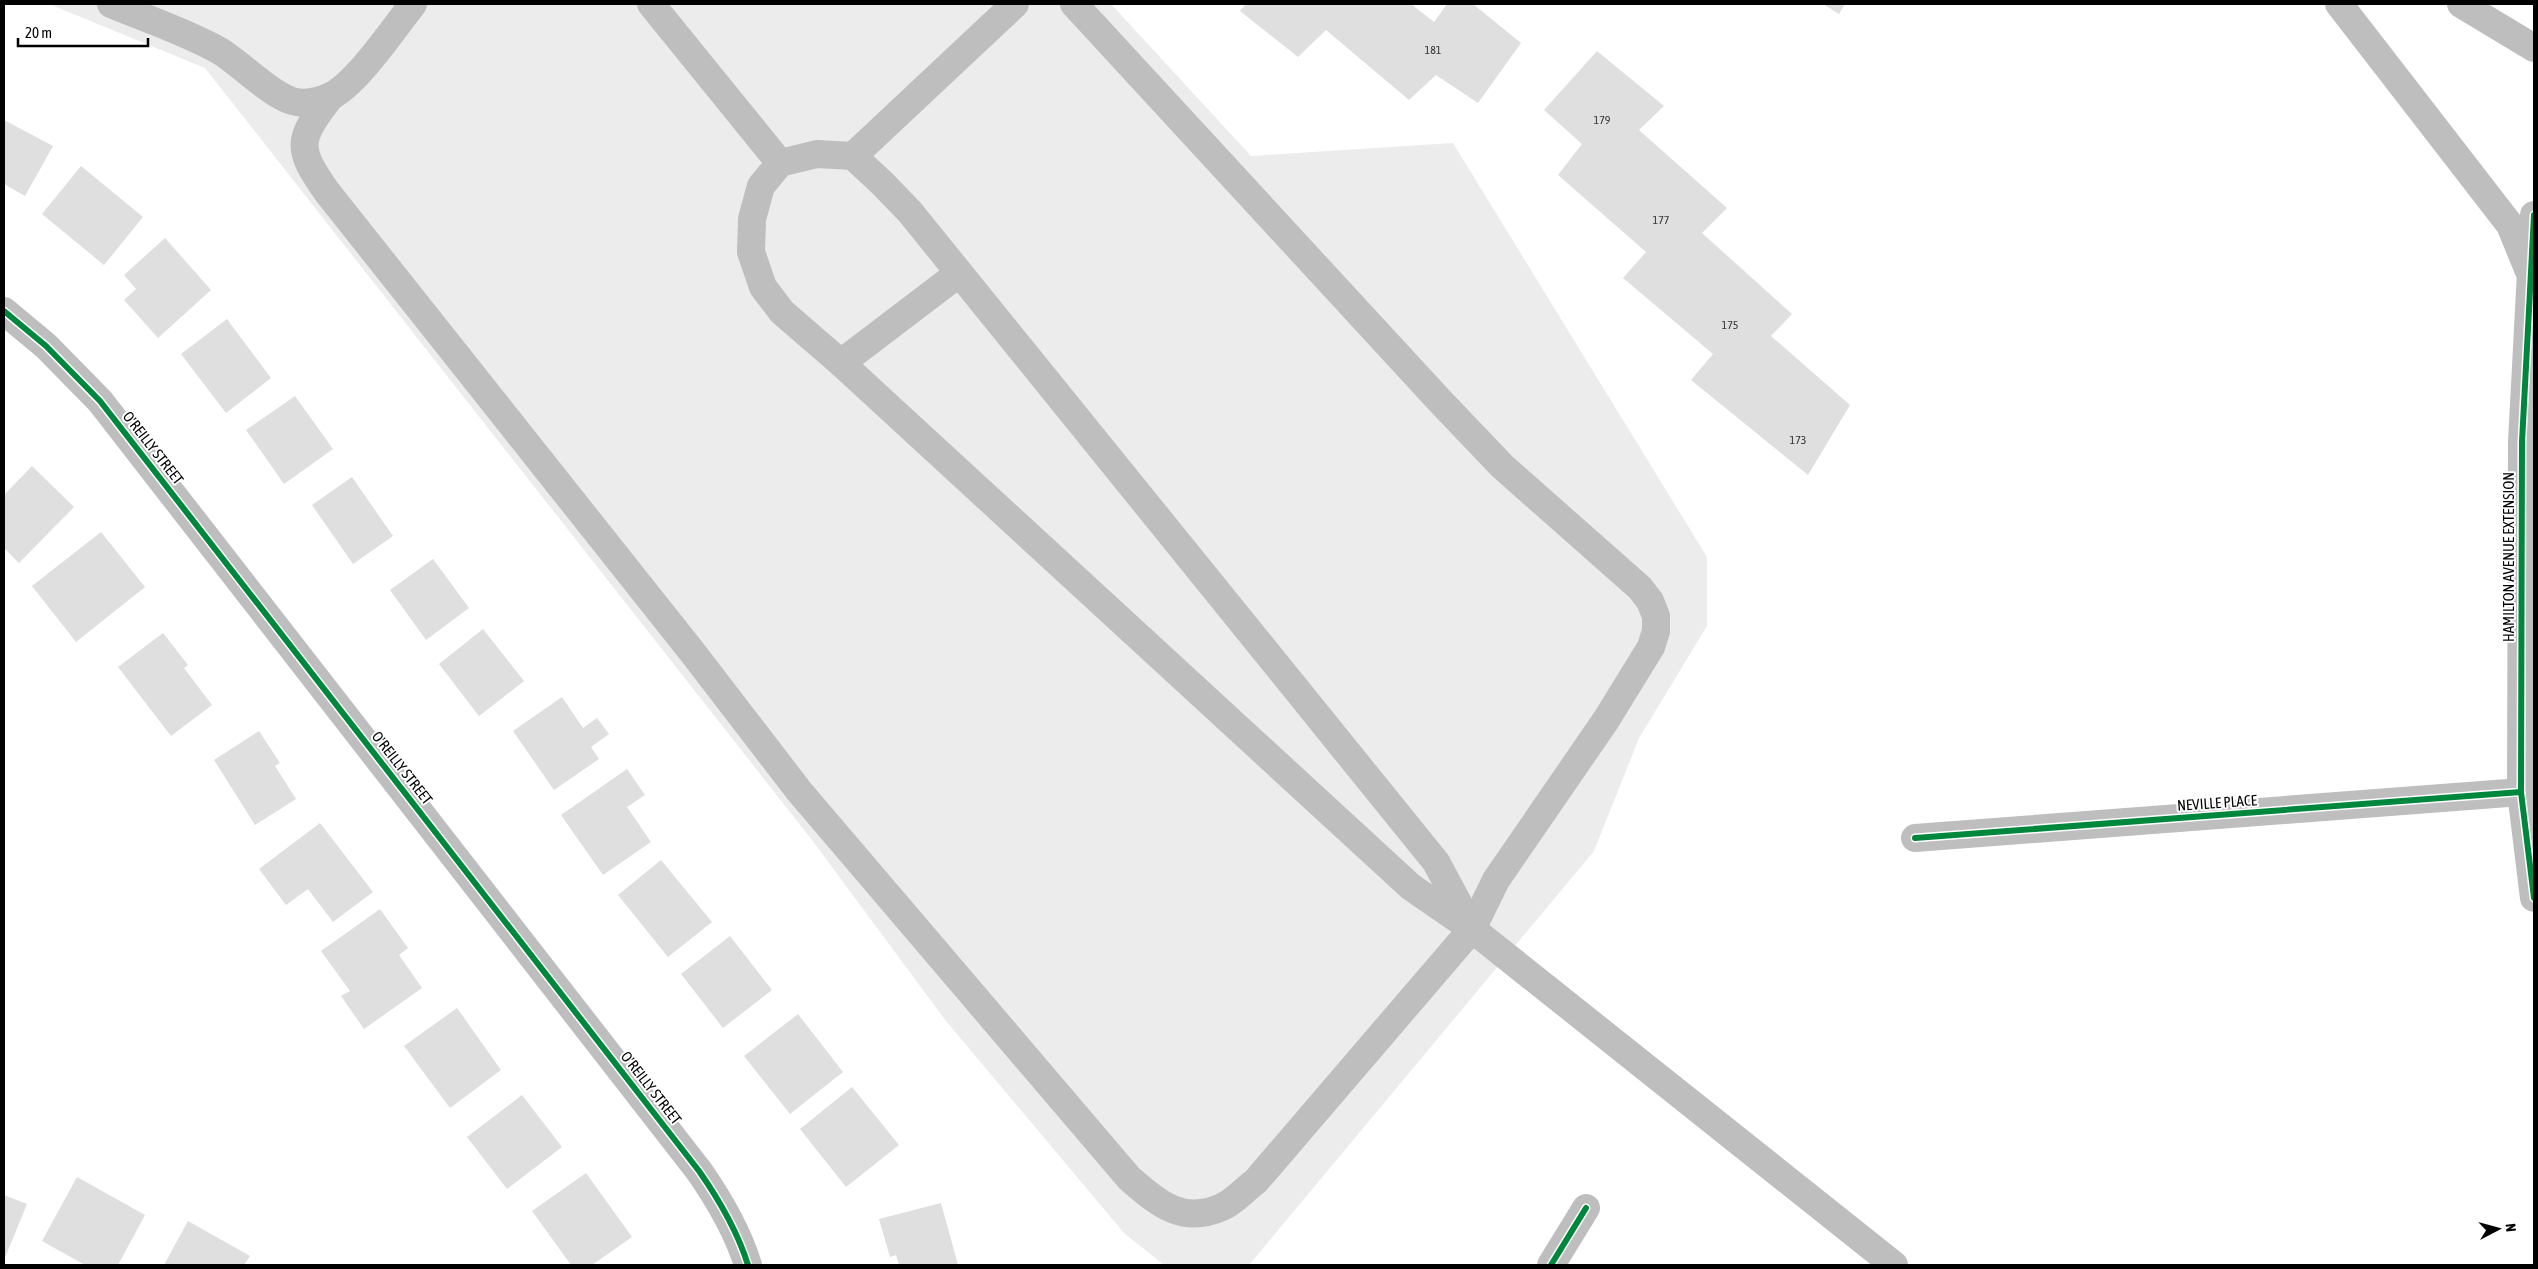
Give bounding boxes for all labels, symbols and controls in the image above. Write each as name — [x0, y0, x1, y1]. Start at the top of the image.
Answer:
scale bar — [18, 15, 148, 47]
text: 20 m — [25, 24, 52, 41]
house number: 181 — [1425, 43, 1442, 57]
house number: 179 — [1594, 113, 1611, 127]
house number: 177 — [1653, 213, 1670, 227]
house number: 175 — [1722, 318, 1738, 332]
street label: O'REILLY STREET — [120, 408, 187, 488]
house number: 173 — [1790, 433, 1806, 447]
street label: HAMILTON AVENUE EXTENSION — [2500, 472, 2517, 642]
street label: O'REILLY STREET — [369, 728, 436, 808]
street label: NEVILLE PLACE — [2176, 791, 2258, 814]
street label: O'REILLY STREET — [618, 1048, 685, 1128]
north arrow — [2473, 1204, 2523, 1254]
text: N — [2503, 1223, 2519, 1233]

